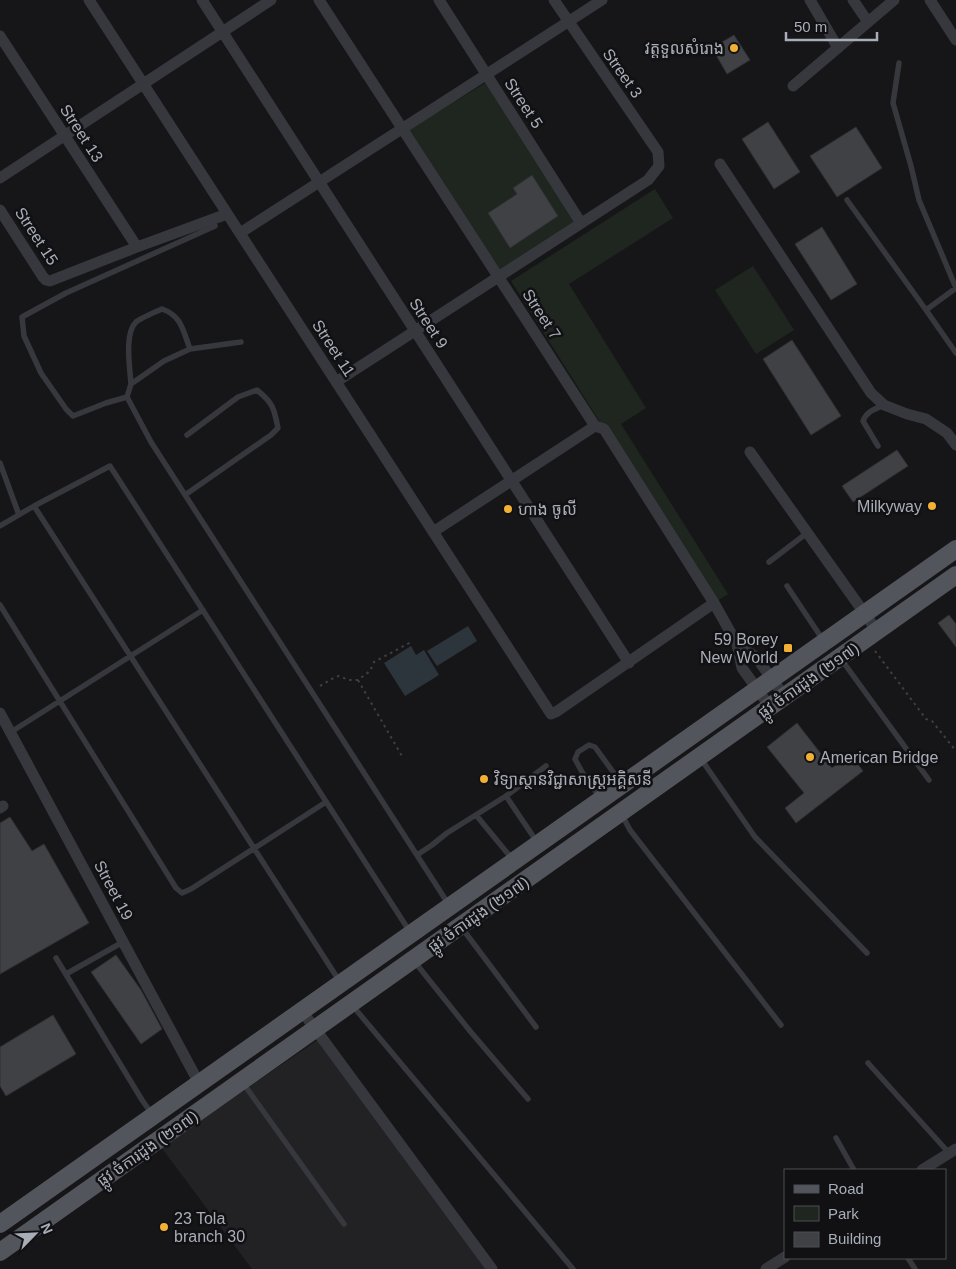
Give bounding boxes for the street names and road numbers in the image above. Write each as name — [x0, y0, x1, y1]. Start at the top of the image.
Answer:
street label: Street 3 — [600, 45, 646, 101]
street label: Street 5 — [501, 75, 546, 131]
street label: Street 13 — [57, 101, 106, 165]
street label: Street 15 — [12, 204, 61, 268]
street label: Street 7 — [519, 286, 564, 342]
street label: Street 9 — [406, 295, 451, 351]
street label: Street 11 — [309, 317, 358, 380]
street label: ផ្លូវ ចំការដូង (២១៧) — [754, 638, 865, 726]
street label: Street 19 — [91, 858, 136, 923]
street label: ផ្លូវ ចំការដូង (២១៧) — [424, 872, 535, 960]
street label: ផ្លូវ ចំការដូង (២១៧) — [93, 1106, 204, 1194]

